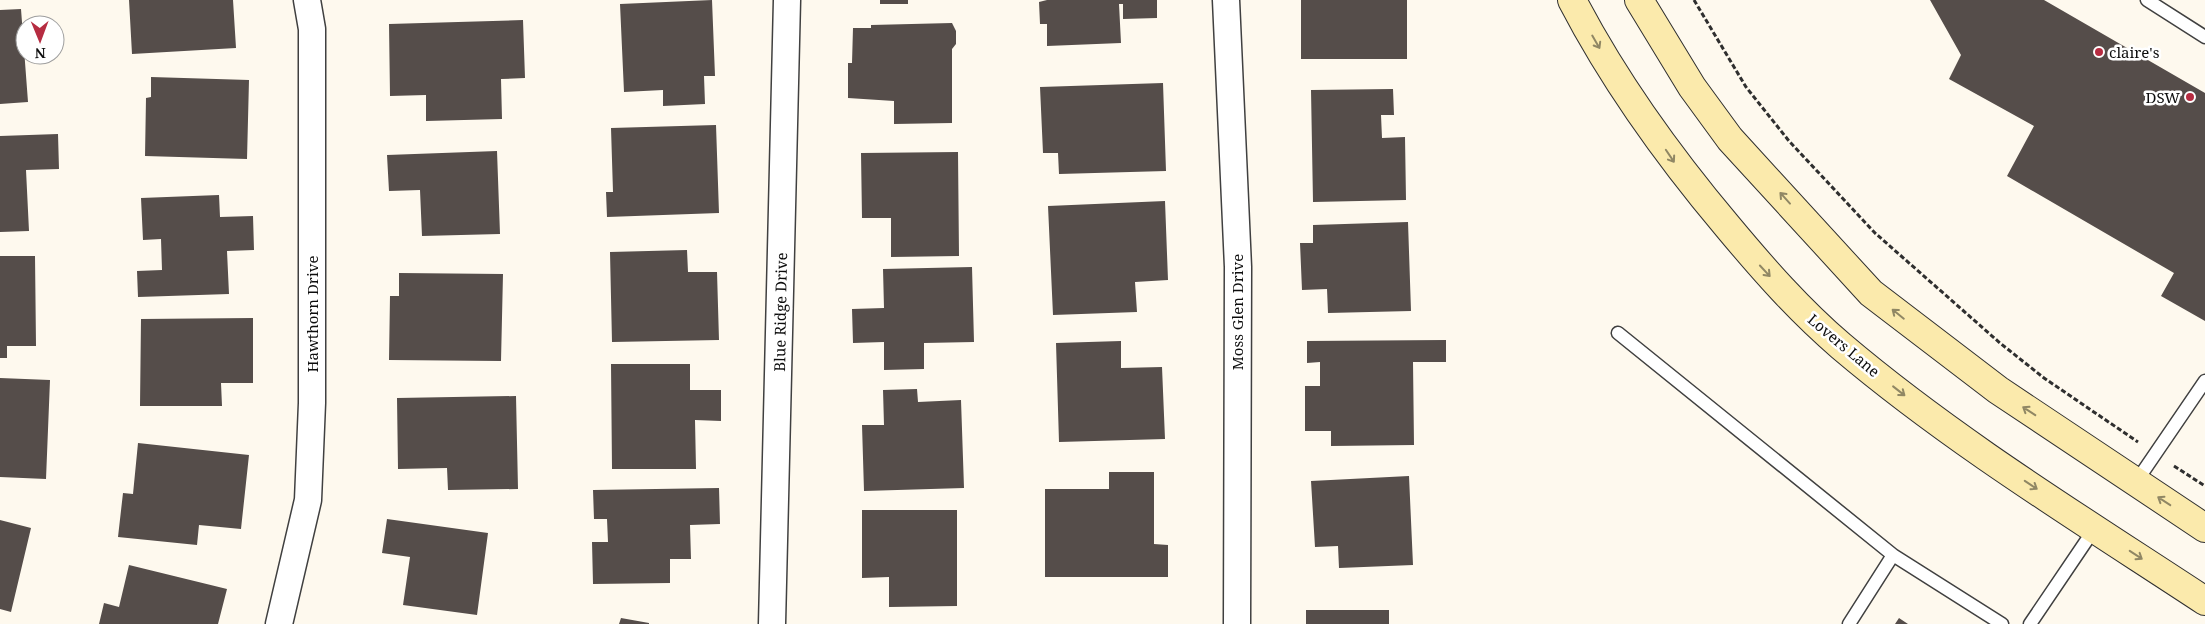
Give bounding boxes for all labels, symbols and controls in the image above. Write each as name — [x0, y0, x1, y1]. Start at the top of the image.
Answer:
north arrow — [15, 15, 65, 65]
one-way arrow — [1591, 35, 1601, 49]
place label: claire's — [2109, 42, 2160, 62]
text: N — [35, 44, 46, 63]
marker: claire's — [2093, 46, 2105, 58]
place label: DSW — [2146, 87, 2180, 107]
marker: DSW — [2184, 91, 2196, 103]
one-way arrow — [1665, 149, 1675, 163]
one-way arrow — [1779, 192, 1791, 205]
street label: Blue Ridge Drive — [769, 252, 791, 372]
street label: Moss Glen Drive — [1227, 254, 1247, 370]
street label: Hawthorn Drive — [302, 256, 322, 372]
one-way arrow — [1759, 264, 1771, 277]
street label: Lovers Lane — [1804, 309, 1884, 381]
one-way arrow — [1892, 309, 1905, 320]
one-way arrow — [1892, 386, 1906, 396]
one-way arrow — [2022, 405, 2036, 416]
one-way arrow — [2024, 480, 2038, 490]
one-way arrow — [2158, 496, 2172, 506]
one-way arrow — [2128, 550, 2142, 560]

